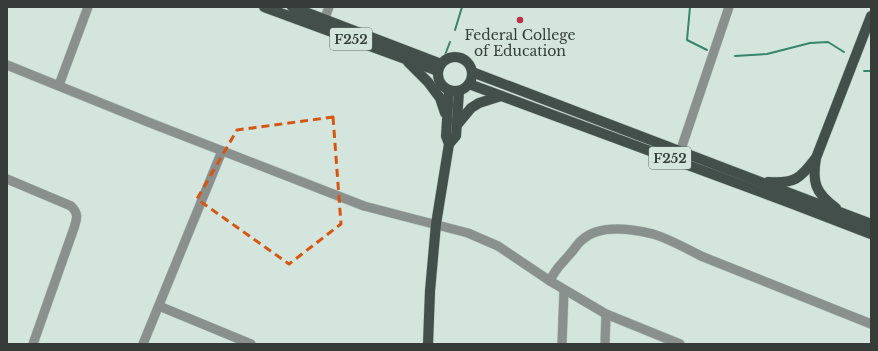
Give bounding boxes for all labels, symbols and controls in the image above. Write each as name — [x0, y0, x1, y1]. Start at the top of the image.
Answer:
marker: Federal College of Education — [515, 15, 525, 25]
place label: Federal College of Education — [464, 26, 576, 60]
road number: F252 — [330, 28, 372, 50]
road number: F252 — [649, 147, 691, 169]

